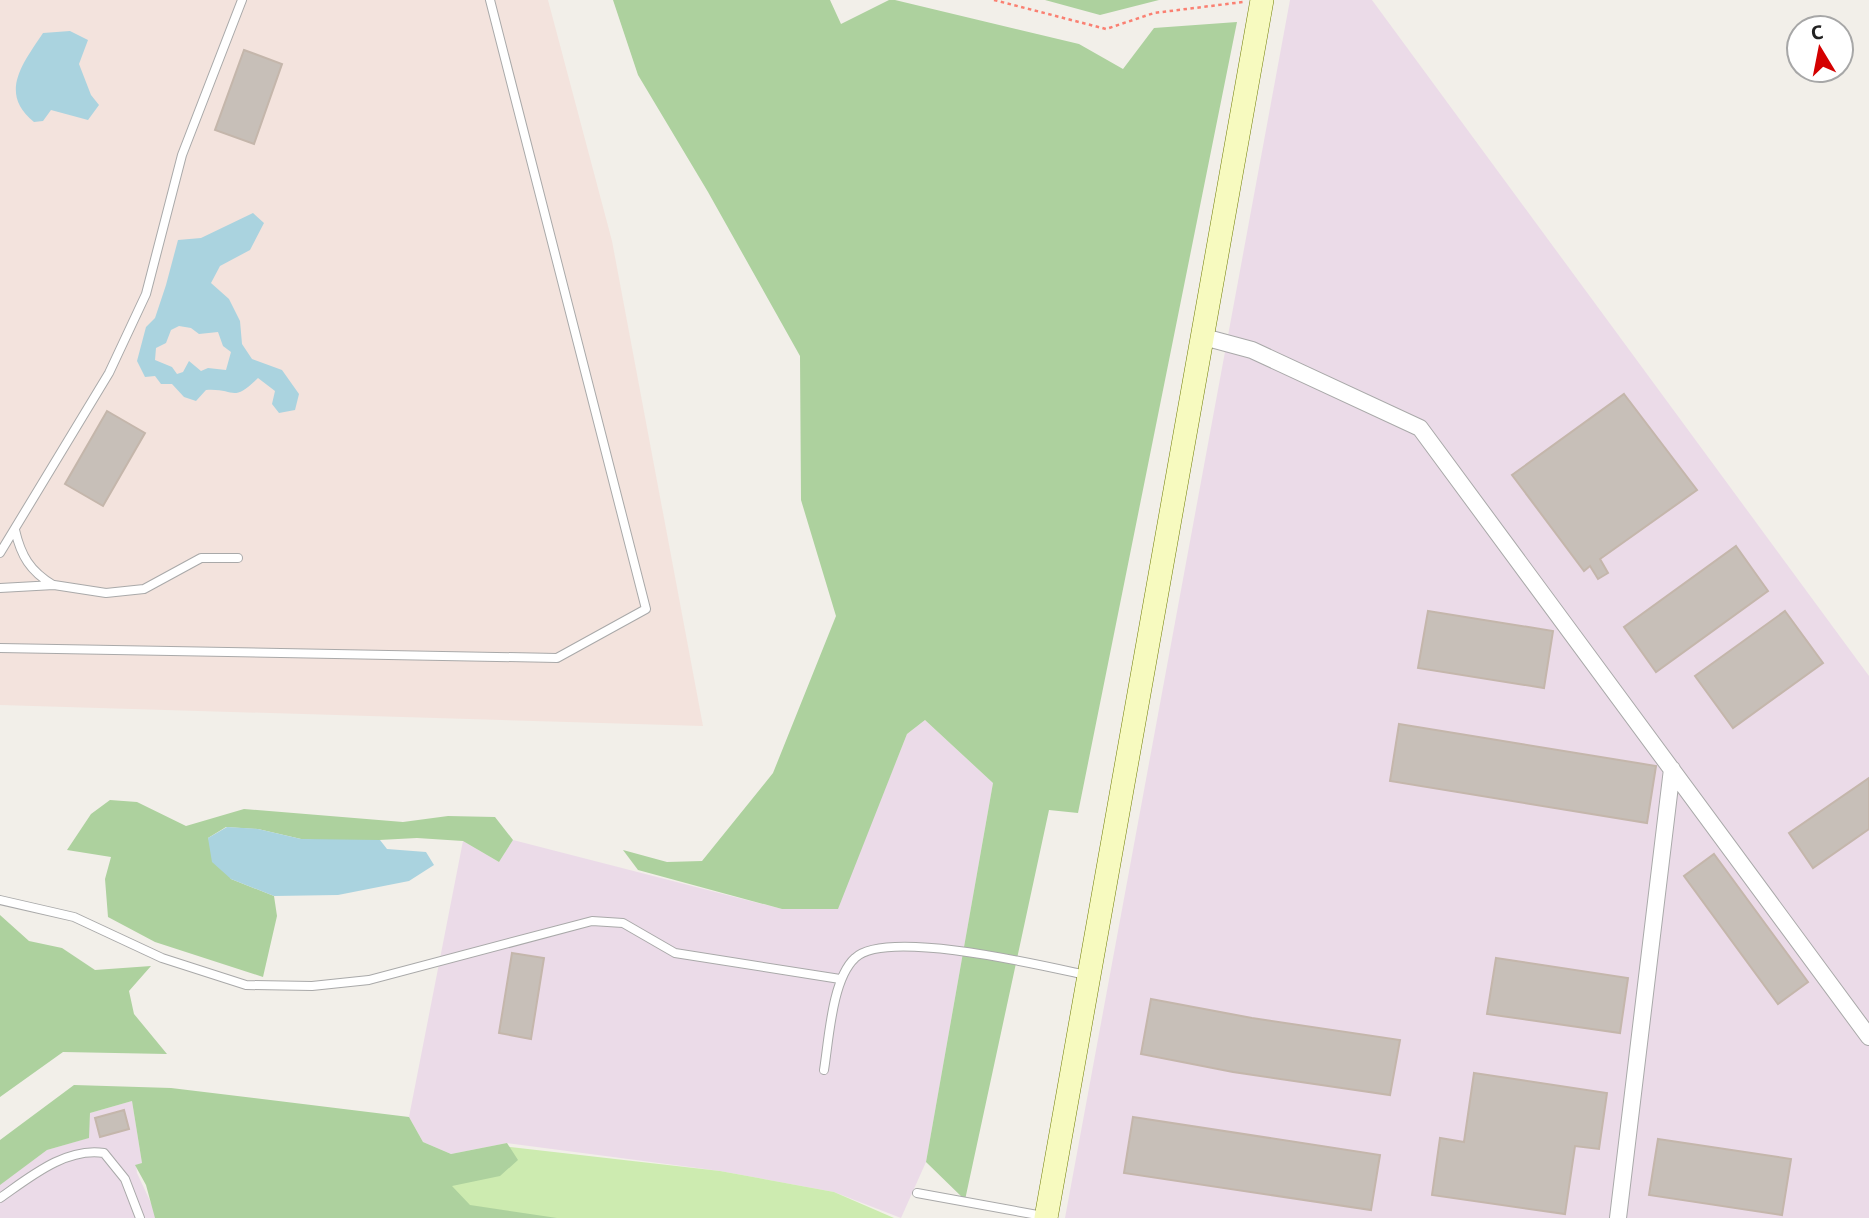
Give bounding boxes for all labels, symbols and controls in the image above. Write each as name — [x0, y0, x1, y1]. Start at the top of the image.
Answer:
north arrow — [1785, 14, 1855, 84]
text: С — [1809, 18, 1825, 46]

